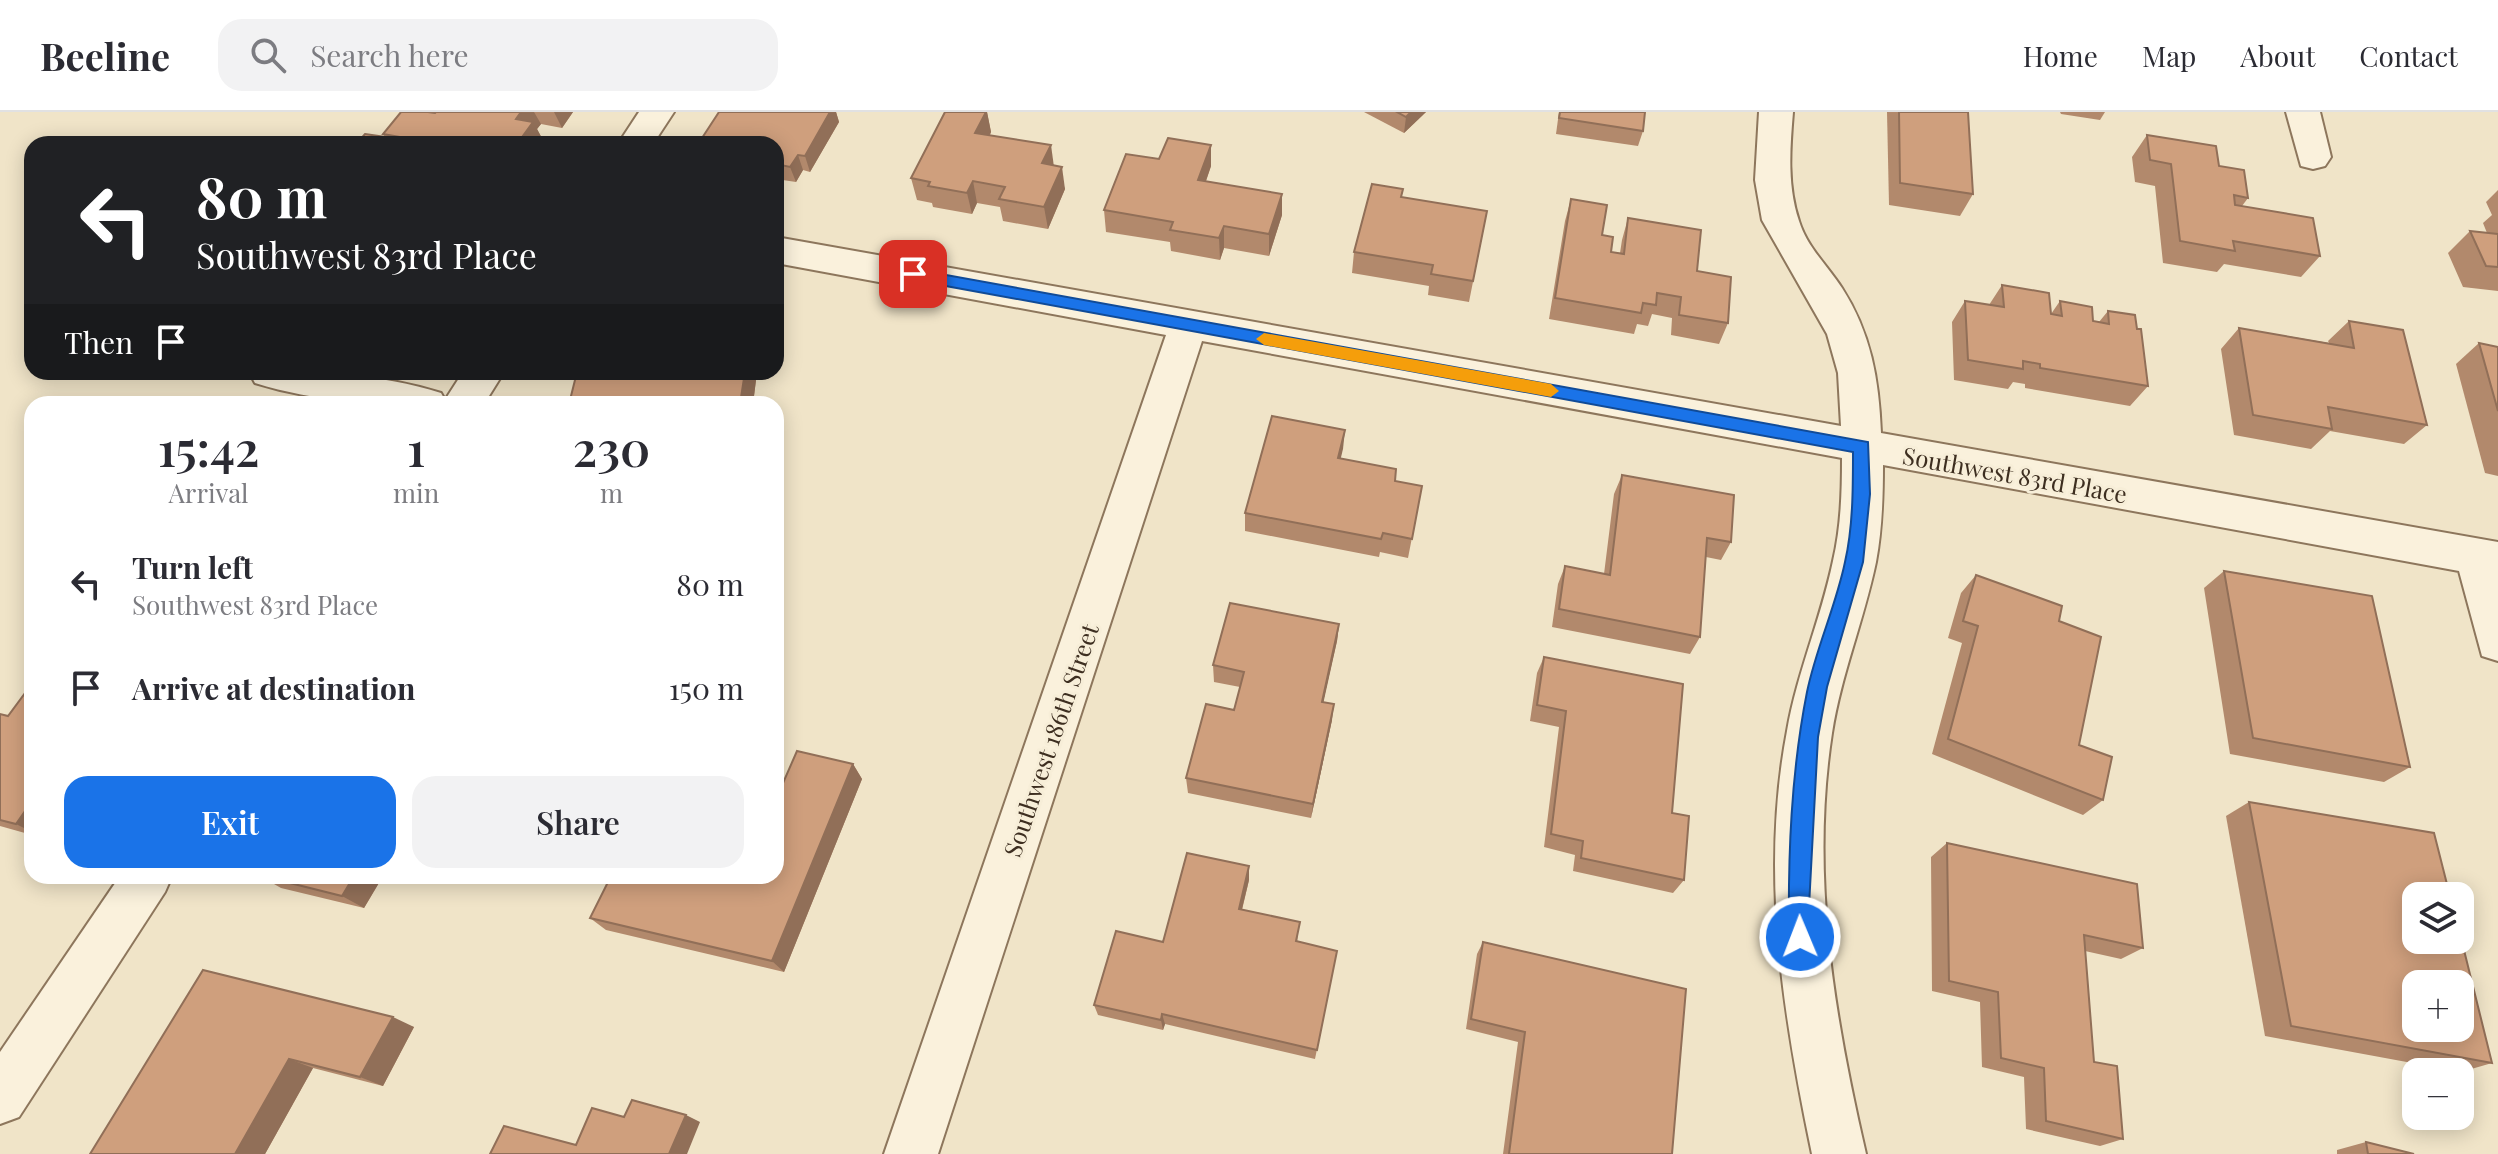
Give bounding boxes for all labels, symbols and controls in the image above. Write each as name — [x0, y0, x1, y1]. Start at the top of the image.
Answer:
search box — [218, 19, 778, 91]
text: Beeline — [40, 30, 170, 81]
icon: search — [246, 33, 290, 77]
text: Search here — [310, 35, 469, 75]
text: Home — [2023, 37, 2098, 74]
text: Map — [2142, 37, 2196, 74]
text: About — [2240, 37, 2315, 74]
text: Contact — [2359, 37, 2458, 74]
text: 80 m — [196, 158, 327, 233]
icon: left — [64, 168, 168, 272]
text: Southwest 83rd Place — [196, 230, 537, 278]
pin — [879, 240, 947, 308]
icon: arrive — [891, 252, 935, 296]
icon: arrive — [149, 320, 193, 364]
text: Then — [64, 322, 133, 362]
text: 15:42 — [158, 415, 259, 479]
text: 1 — [407, 415, 425, 479]
text: 230 — [573, 415, 650, 479]
street label: Southwest 83rd Place — [1900, 439, 2130, 509]
text: Arrival — [168, 475, 249, 510]
text: min — [393, 475, 439, 510]
text: m — [600, 475, 623, 510]
text: Turn left — [132, 547, 253, 587]
icon: left — [64, 562, 108, 606]
text: 80 m — [676, 564, 744, 604]
text: Southwest 83rd Place — [132, 587, 378, 622]
street label: Southwest 186th Street — [995, 619, 1105, 861]
icon: arrive — [64, 666, 108, 710]
text: Arrive at destination — [132, 668, 415, 708]
text: 150 m — [669, 668, 744, 708]
button: Exit — [64, 776, 396, 868]
button: Share — [412, 776, 744, 868]
map controls — [2402, 882, 2474, 1130]
button: layers — [2402, 882, 2474, 954]
position arrow — [1758, 895, 1842, 979]
button: + — [2402, 970, 2474, 1042]
button: − — [2402, 1058, 2474, 1130]

